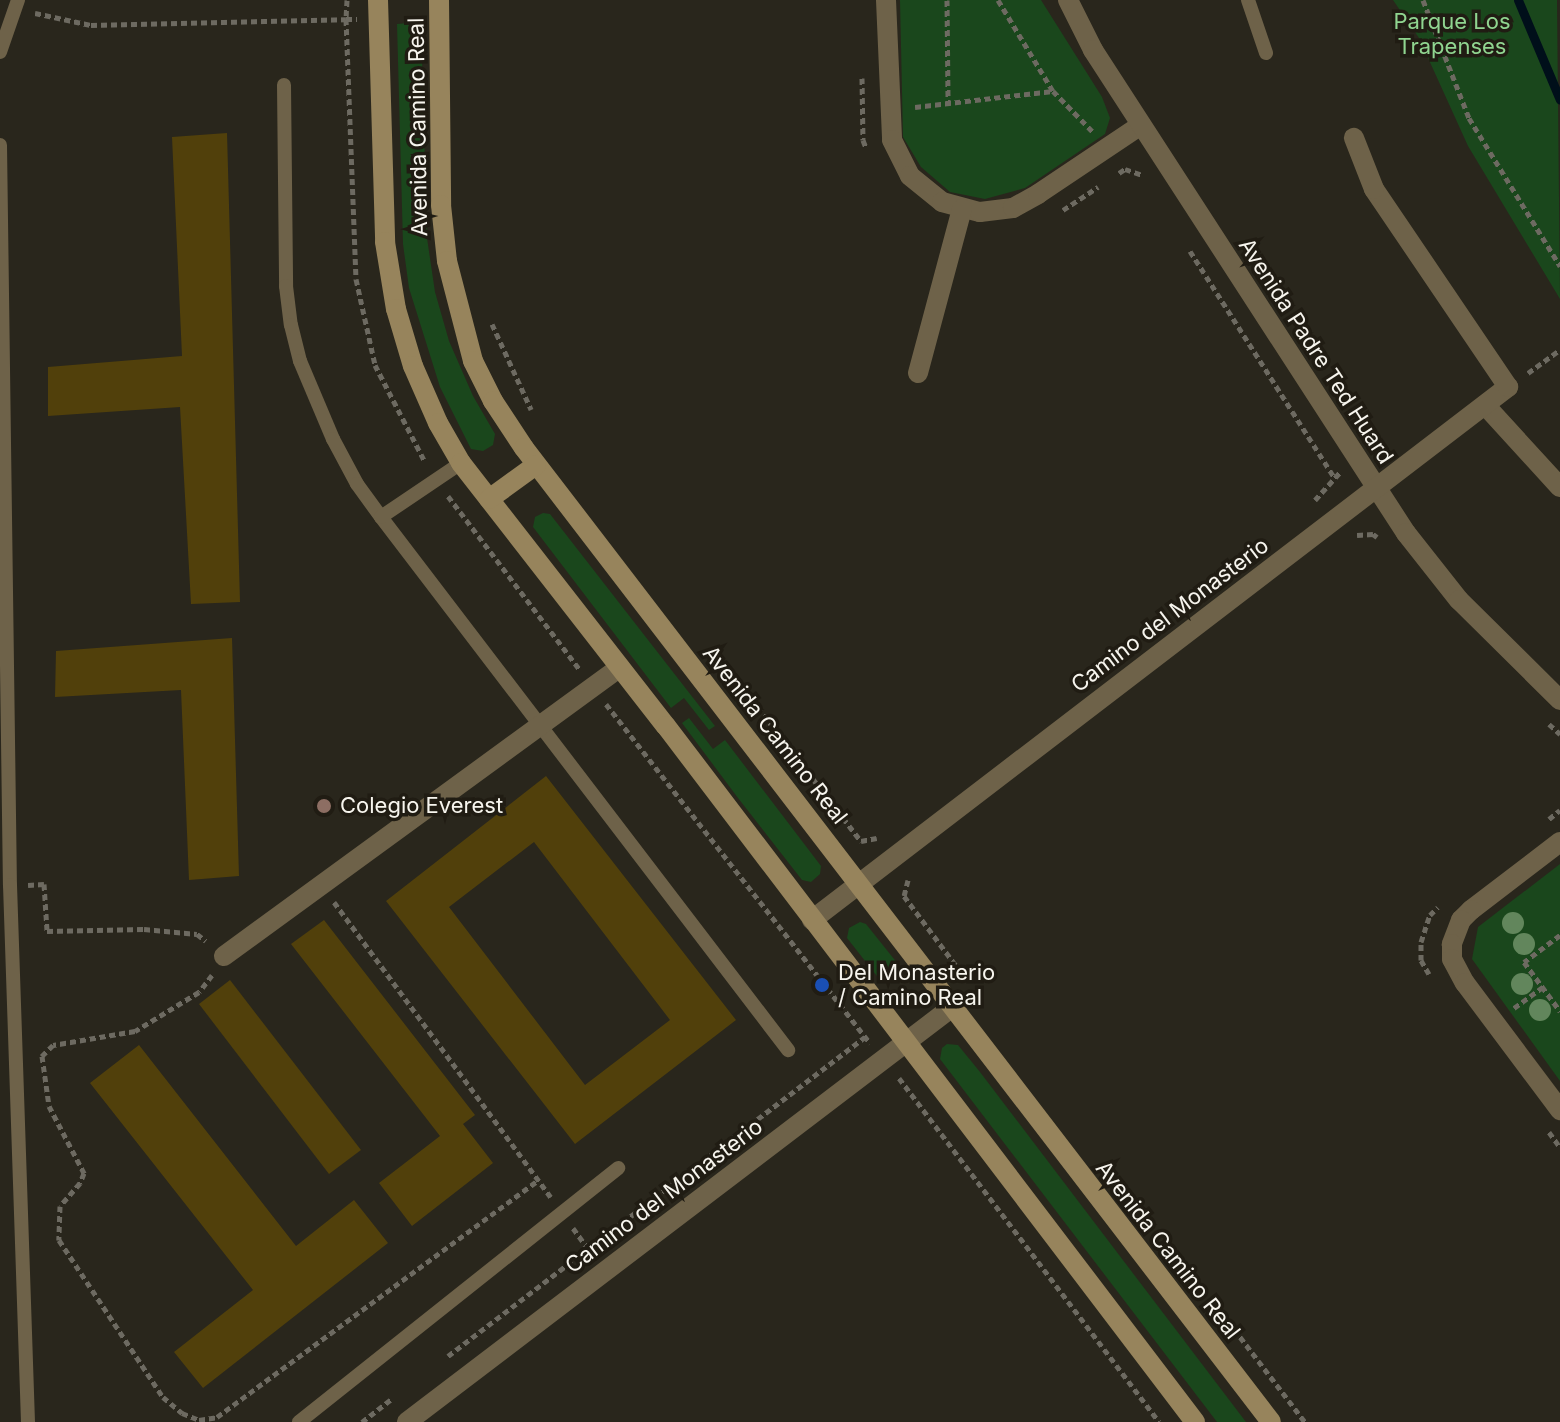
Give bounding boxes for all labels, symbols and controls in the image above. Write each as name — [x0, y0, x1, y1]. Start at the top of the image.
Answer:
park label: Parque Los Trapenses — [1393, 8, 1511, 60]
street label: Avenida Camino Real — [403, 17, 433, 237]
street label: Avenida Padre Ted Huard — [1233, 233, 1399, 469]
street label: Camino del Monasterio — [1066, 532, 1274, 698]
street label: Avenida Camino Real — [697, 641, 853, 829]
place label: Colegio Everest — [340, 793, 503, 819]
marker: Colegio Everest — [315, 797, 333, 815]
place label: Del Monasterio / Camino Real — [838, 959, 995, 1010]
marker: Del Monasterio / Camino Real — [813, 976, 831, 994]
street label: Camino del Monasterio — [560, 1113, 768, 1279]
street label: Avenida Camino Real — [1090, 1156, 1246, 1344]

